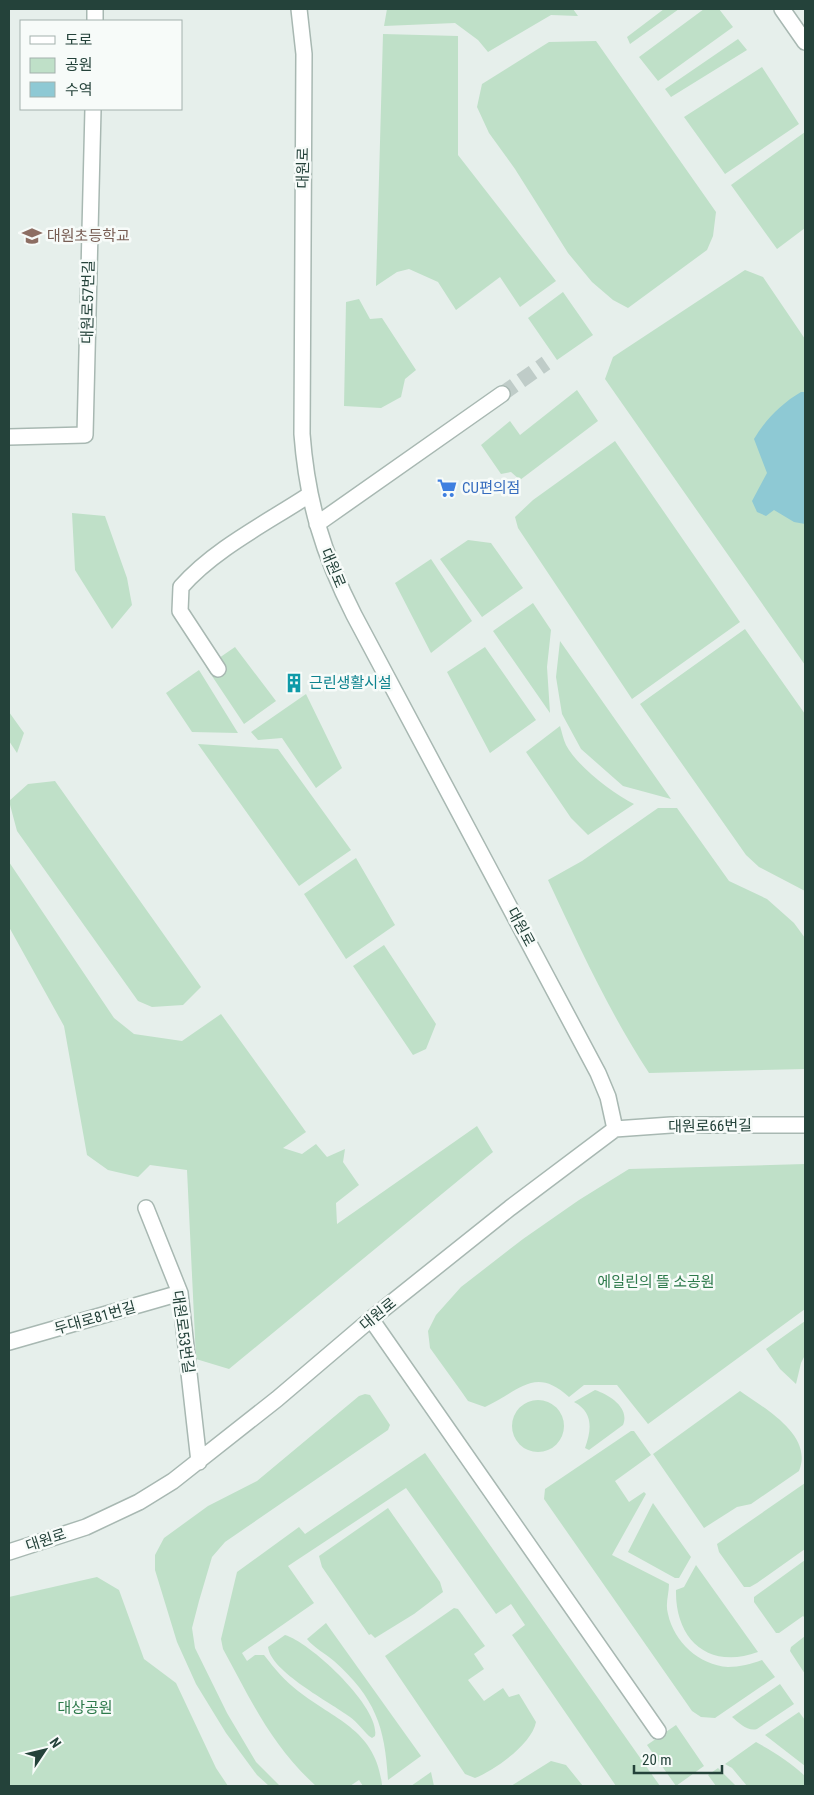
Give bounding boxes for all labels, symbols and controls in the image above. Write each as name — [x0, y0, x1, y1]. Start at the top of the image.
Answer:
legend — [20, 20, 182, 110]
text: 도로 — [65, 31, 93, 49]
text: 공원 — [65, 56, 93, 74]
text: 수역 — [65, 81, 93, 99]
street label: 대원로 — [294, 147, 312, 189]
school or university icon: 대원초등학교 — [21, 225, 43, 247]
place label: 대원초등학교 — [47, 227, 130, 245]
street label: 대원로57번길 — [78, 260, 98, 344]
supermarket icon: CU편의점 — [436, 477, 458, 499]
place label: CU편의점 — [462, 479, 520, 497]
street label: 대원로 — [317, 545, 349, 591]
building icon: 근린생활시설 — [283, 672, 305, 694]
place label: 근린생활시설 — [309, 674, 392, 692]
street label: 대원로 — [503, 904, 539, 950]
street label: 대원로66번길 — [668, 1116, 752, 1136]
park label: 에일린의 뜰 소공원 — [597, 1273, 715, 1291]
street label: 대원로53번길 — [168, 1289, 198, 1375]
street label: 대원로 — [356, 1294, 400, 1334]
street label: 두대로81번길 — [52, 1298, 138, 1338]
street label: 대원로 — [24, 1525, 68, 1555]
park label: 대상공원 — [57, 1699, 113, 1717]
north arrow — [20, 1725, 70, 1775]
text: N — [47, 1734, 65, 1751]
scale bar — [634, 1742, 722, 1774]
text: 20 m — [642, 1751, 672, 1769]

